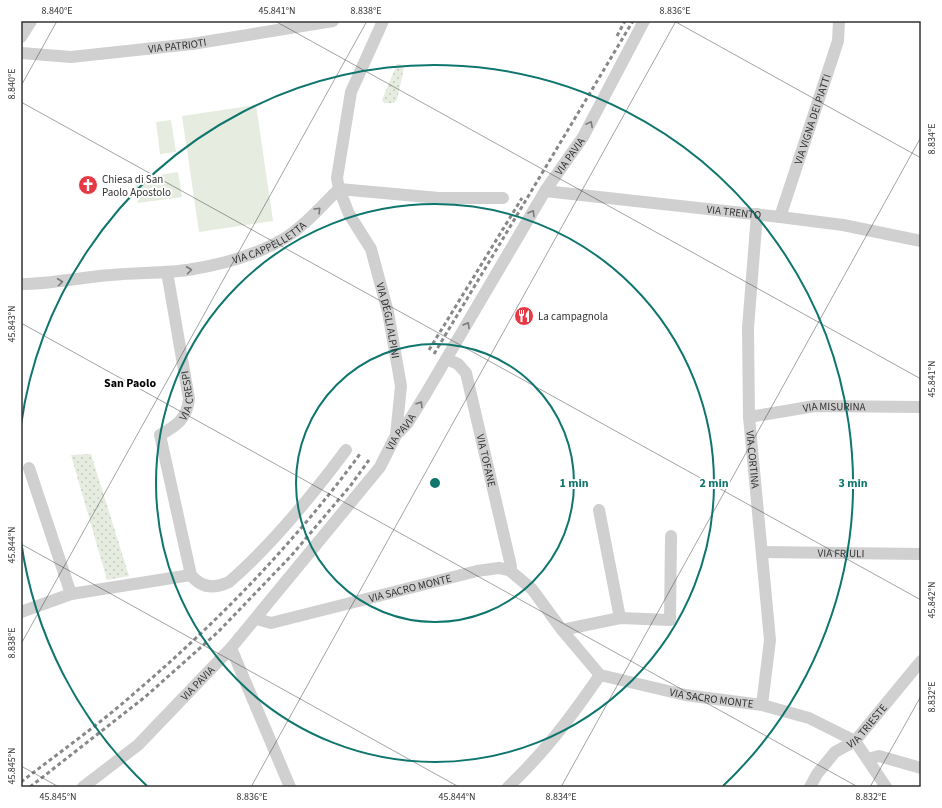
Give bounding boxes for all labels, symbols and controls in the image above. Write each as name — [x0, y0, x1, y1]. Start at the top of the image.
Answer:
text: 8.840°E — [42, 4, 72, 18]
text: 45.841°N — [258, 4, 296, 18]
text: 8.838°E — [351, 4, 381, 18]
text: 8.836°E — [660, 4, 690, 18]
street label: VIA PATRIOTI — [147, 35, 208, 57]
text: 8.840°E — [5, 69, 19, 99]
street label: VIA VIGNA DEI PIATTI — [791, 72, 835, 166]
one-way arrow — [585, 121, 593, 128]
text: 8.834°E — [925, 124, 939, 154]
street label: VIA PAVIA — [552, 134, 589, 178]
place label: Chiesa di San Paolo Apostolo — [102, 172, 171, 200]
church icon: Chiesa di San Paolo Apostolo — [77, 174, 99, 196]
street label: VIA TRENTO — [706, 202, 762, 223]
one-way arrow — [313, 208, 321, 215]
one-way arrow — [527, 210, 535, 217]
street label: VIA CAPPELLETTA — [231, 218, 310, 268]
one-way arrow — [186, 265, 192, 274]
one-way arrow — [57, 278, 63, 287]
street label: VIA DEGLI ALPINI — [372, 281, 403, 360]
text: 45.843°N — [5, 305, 19, 343]
restaurant icon: La campagnola — [513, 305, 535, 327]
place label: La campagnola — [538, 309, 608, 324]
one-way arrow — [462, 322, 469, 329]
text: 45.841°N — [925, 360, 939, 398]
street label: VIA CRESPI — [176, 370, 197, 424]
district label: San Paolo — [104, 375, 156, 392]
street label: VIA MISURINA — [802, 399, 866, 416]
one-way arrow — [415, 402, 422, 409]
street label: VIA PAVIA — [382, 411, 420, 453]
street label: VIA CORTINA — [742, 430, 763, 489]
street label: VIA TOFANE — [473, 433, 499, 489]
text: 1 min — [559, 475, 589, 492]
text: 2 min — [699, 475, 729, 492]
text: 3 min — [838, 475, 868, 492]
centre of rings — [428, 476, 442, 490]
text: 45.844°N — [5, 526, 19, 564]
street label: VIA FRIULI — [818, 546, 864, 561]
street label: VIA SACRO MONTE — [367, 571, 453, 606]
text: 45.842°N — [925, 581, 939, 619]
text: 8.838°E — [5, 628, 19, 658]
street label: VIA PAVIA — [177, 663, 218, 704]
text: 8.832°E — [925, 682, 939, 712]
street label: VIA SACRO MONTE — [668, 685, 755, 712]
street label: VIA TRIESTE — [844, 701, 891, 752]
text: 45.845°N — [5, 747, 19, 785]
text: 45.845°N — [39, 790, 77, 804]
text: 8.836°E — [237, 790, 267, 804]
text: 45.844°N — [438, 790, 476, 804]
text: 8.834°E — [546, 790, 576, 804]
text: 8.832°E — [856, 790, 886, 804]

